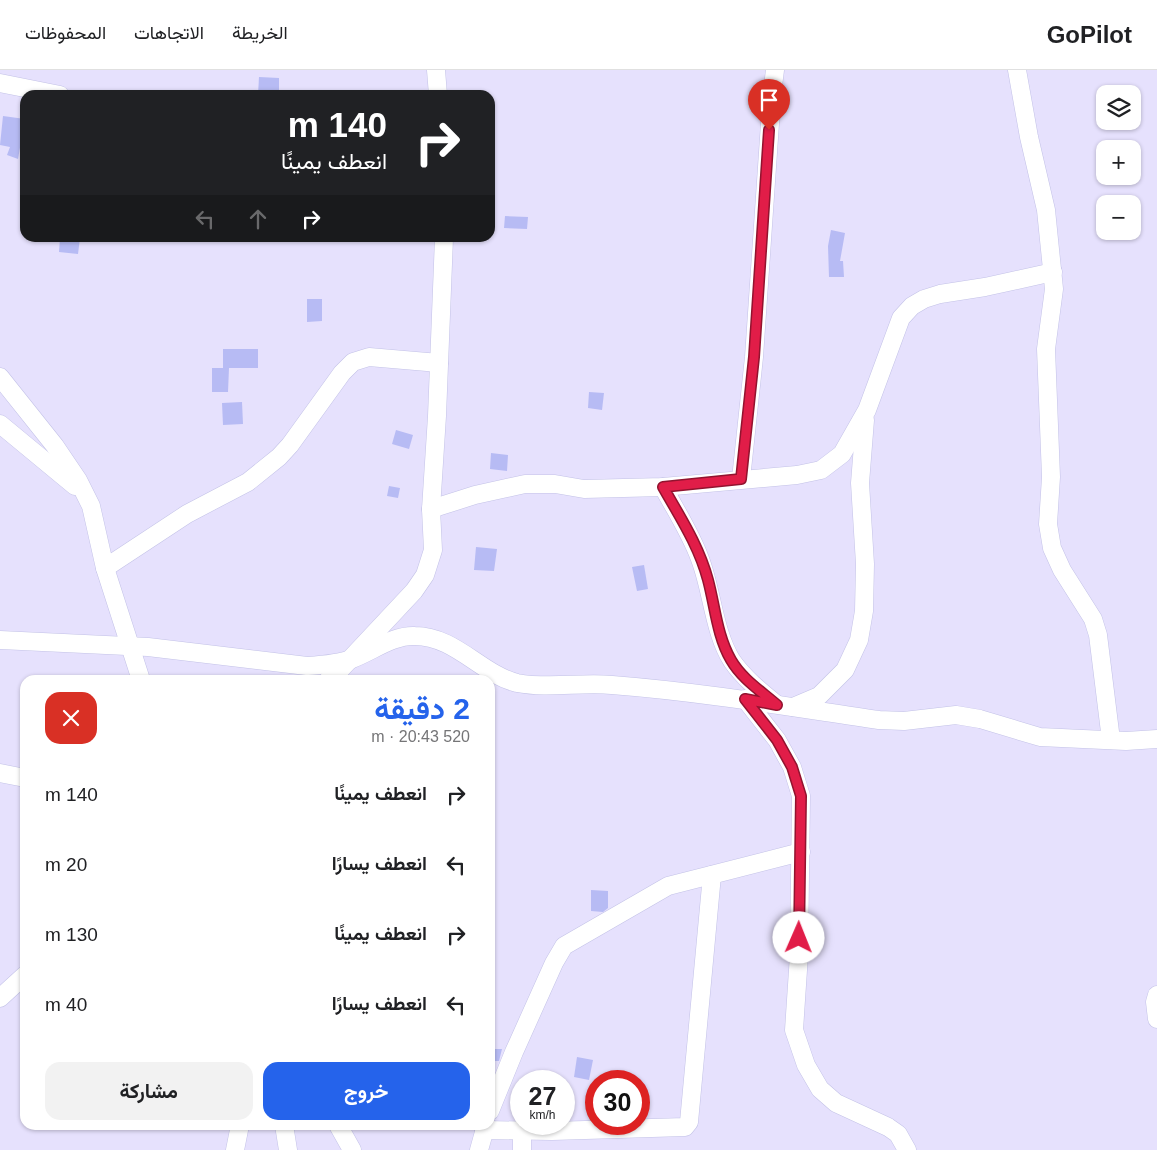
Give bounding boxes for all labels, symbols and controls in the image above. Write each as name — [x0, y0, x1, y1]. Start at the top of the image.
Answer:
text: GoPilot — [1047, 21, 1132, 48]
text: المحفوظات — [25, 23, 106, 43]
text: الاتجاهات — [134, 23, 204, 43]
text: الخريطة — [232, 23, 288, 43]
pin — [748, 79, 790, 130]
map controls — [1096, 85, 1141, 240]
button: layers — [1096, 85, 1141, 130]
icon: arrive — [755, 86, 783, 114]
text: 140 m — [288, 105, 387, 144]
icon: right — [405, 110, 470, 175]
button: + — [1096, 140, 1141, 185]
text: انعطف يمينًا — [281, 149, 387, 174]
button: − — [1096, 195, 1141, 240]
icon: left — [191, 205, 219, 233]
icon: ahead — [244, 205, 272, 233]
icon: right — [297, 205, 325, 233]
button: close — [45, 692, 97, 744]
text: 2 دقيقة — [374, 692, 470, 725]
text: 520 m · 20:43 — [371, 728, 470, 745]
icon: right — [442, 781, 470, 809]
text: انعطف يمينًا — [334, 783, 427, 804]
text: 140 m — [45, 784, 98, 805]
icon: left — [442, 851, 470, 879]
text: انعطف يسارًا — [332, 853, 427, 874]
text: 20 m — [45, 854, 87, 875]
position arrow — [772, 911, 824, 963]
icon: right — [442, 921, 470, 949]
text: انعطف يمينًا — [334, 923, 427, 944]
text: 130 m — [45, 924, 98, 945]
icon: left — [442, 991, 470, 1019]
text: انعطف يسارًا — [332, 993, 427, 1014]
text: 40 m — [45, 994, 87, 1015]
button: مشاركة — [45, 1062, 253, 1120]
button: خروج — [263, 1062, 470, 1120]
speed limit sign: 30 — [585, 1070, 650, 1135]
text: 27 — [529, 1082, 556, 1110]
text: km/h — [529, 1108, 556, 1122]

